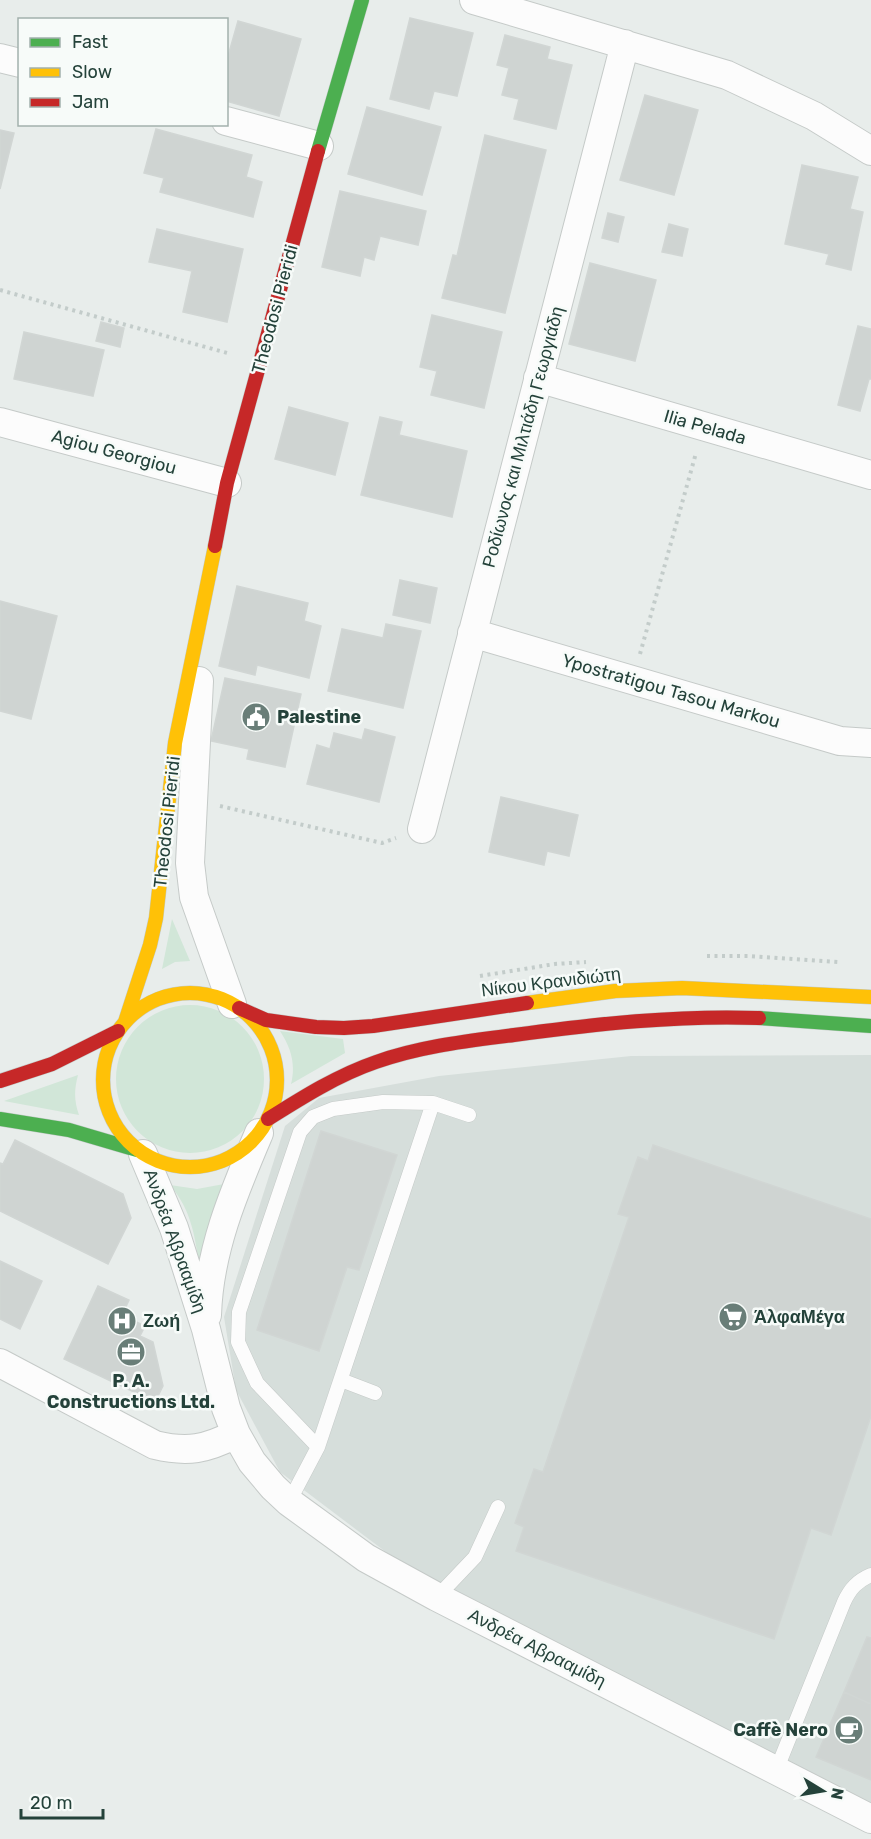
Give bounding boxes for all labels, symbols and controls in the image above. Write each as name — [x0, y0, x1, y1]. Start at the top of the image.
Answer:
legend — [18, 18, 228, 126]
text: Fast — [72, 31, 108, 53]
text: Slow — [72, 61, 112, 83]
text: Jam — [72, 91, 109, 113]
street label: Theodosi Pieridi — [247, 242, 303, 376]
street label: Ροδίωνος και Μιλτιάδη Γεωργιάδη — [478, 304, 568, 570]
street label: Ilia Pelada — [661, 405, 749, 449]
street label: Agiou Georgiou — [49, 425, 179, 479]
street label: Ypostratigou Tasou Markou — [559, 649, 783, 733]
public building icon: Palestine — [240, 701, 272, 733]
place label: Palestine — [277, 706, 361, 728]
street label: Theodosi Pieridi — [149, 755, 185, 889]
street label: Νίκου Κρανιδιώτη — [480, 963, 622, 1001]
street label: Ανδρέα Αβρααμίδη — [139, 1166, 211, 1316]
supermarket icon: ΆλφαΜέγα — [717, 1301, 749, 1333]
hospital icon: Ζωή — [106, 1305, 138, 1337]
place label: ΆλφαΜέγα — [754, 1306, 845, 1328]
place label: Ζωή — [143, 1310, 180, 1332]
office icon: P. A. Constructions Ltd. — [115, 1336, 147, 1368]
place label: P. A. Constructions Ltd. — [47, 1370, 215, 1413]
street label: Ανδρέα Αβρααμίδη — [464, 1604, 610, 1692]
cafe icon: Caffè Nero — [833, 1714, 865, 1746]
place label: Caffè Nero — [733, 1719, 828, 1741]
north arrow — [793, 1761, 853, 1821]
scale bar — [21, 1782, 104, 1820]
text: N — [827, 1786, 848, 1801]
text: 20 m — [30, 1792, 72, 1814]

